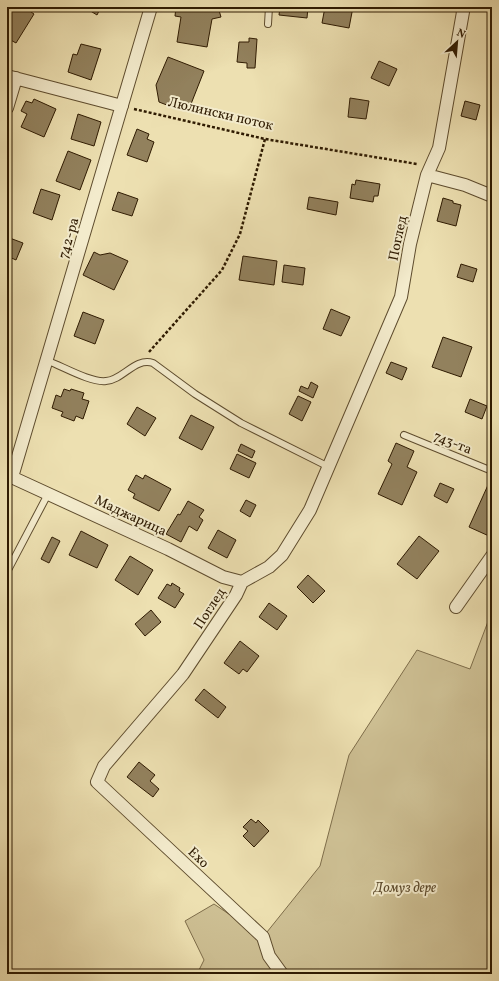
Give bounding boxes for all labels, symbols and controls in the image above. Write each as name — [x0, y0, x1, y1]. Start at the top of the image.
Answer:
north arrow — [437, 22, 477, 62]
text: N — [454, 26, 468, 43]
street label: Люлински поток — [166, 93, 276, 136]
street label: Поглед — [384, 214, 413, 263]
street label: 742-ра — [55, 216, 84, 261]
street label: 743-та — [430, 427, 475, 460]
street label: Маджарица — [91, 491, 170, 541]
street label: Поглед — [190, 584, 231, 633]
street label: Ехо — [183, 843, 213, 873]
park label: Домуз дере — [373, 879, 436, 898]

